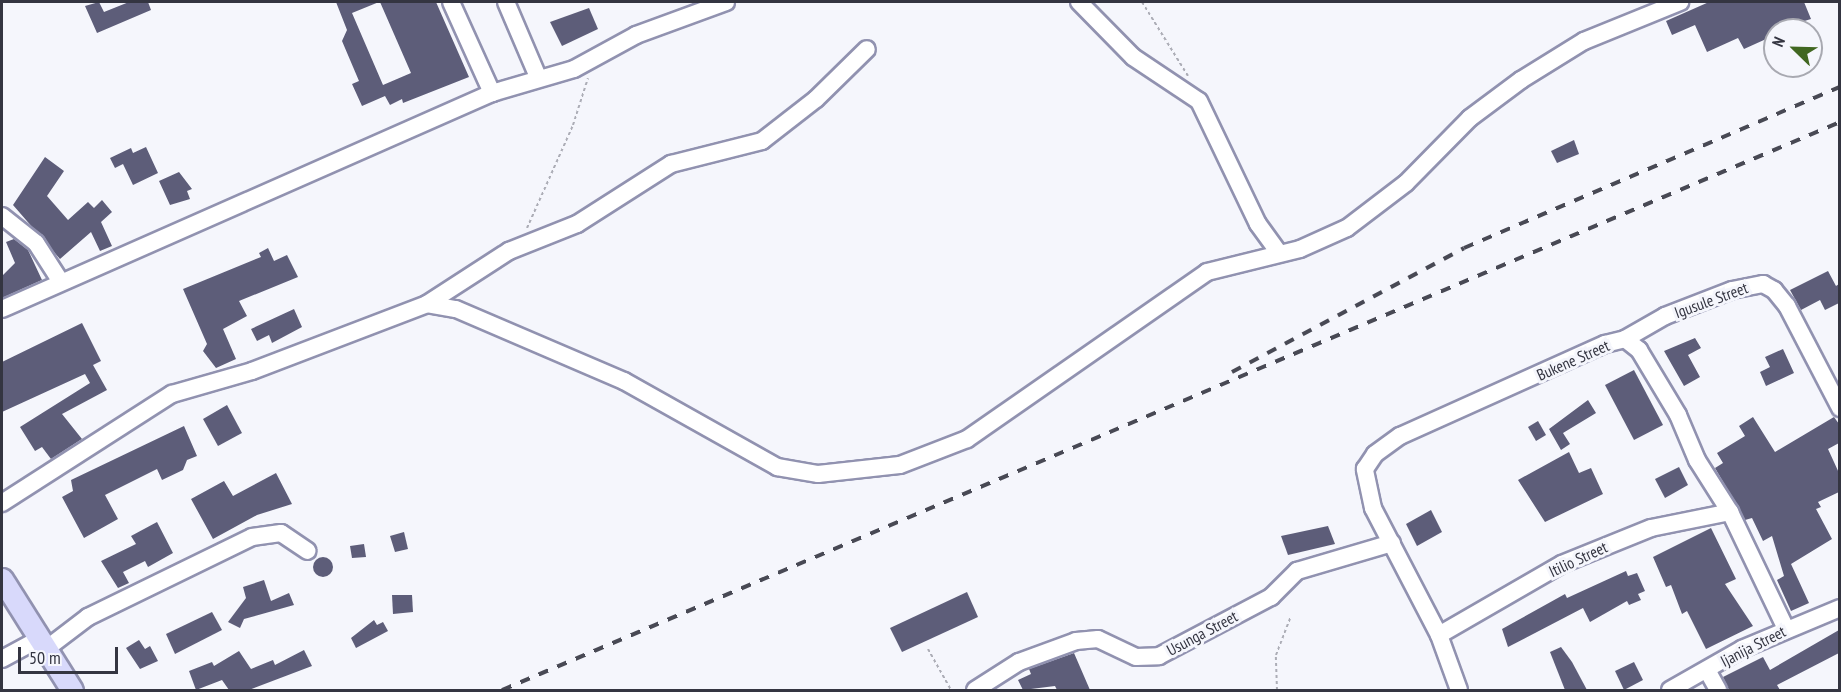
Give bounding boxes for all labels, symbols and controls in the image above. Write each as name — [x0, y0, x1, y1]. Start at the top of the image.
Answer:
north arrow — [1763, 18, 1823, 78]
text: N — [1767, 34, 1789, 50]
street label: Igusule Street — [1672, 278, 1750, 322]
street label: Bukene Street — [1534, 336, 1612, 384]
street label: Itilio Street — [1546, 537, 1610, 581]
street label: Usunga Street — [1163, 606, 1241, 660]
street label: Ijanija Street — [1717, 621, 1789, 671]
scale bar — [21, 635, 122, 673]
text: 50 m — [29, 646, 61, 669]

